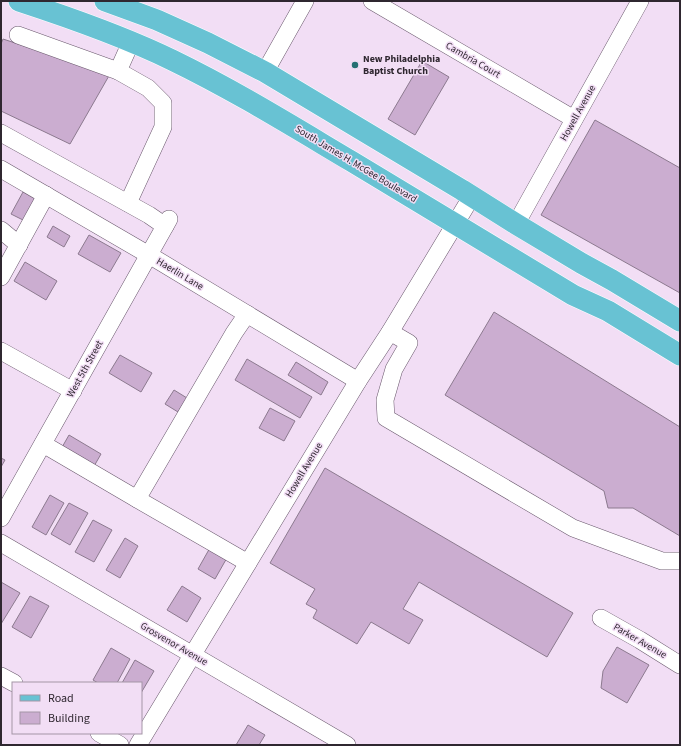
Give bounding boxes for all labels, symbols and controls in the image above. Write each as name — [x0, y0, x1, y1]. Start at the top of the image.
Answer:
street label: Cambria Court — [443, 39, 503, 82]
place label: New Philadelphia Baptist Church — [363, 52, 440, 78]
marker: New Philadelphia Baptist Church — [350, 60, 360, 70]
street label: Howell Avenue — [557, 82, 599, 143]
street label: South James H. McGee Boulevard — [292, 122, 420, 206]
street label: Haerlin Lane — [154, 254, 206, 294]
street label: West 5th Street — [64, 338, 107, 400]
street label: Howell Avenue — [282, 440, 326, 500]
street label: Grosvenor Avenue — [138, 619, 210, 669]
street label: Parker Avenue — [611, 620, 669, 662]
legend — [12, 682, 142, 734]
text: Road — [48, 690, 74, 707]
text: Building — [48, 710, 90, 727]

